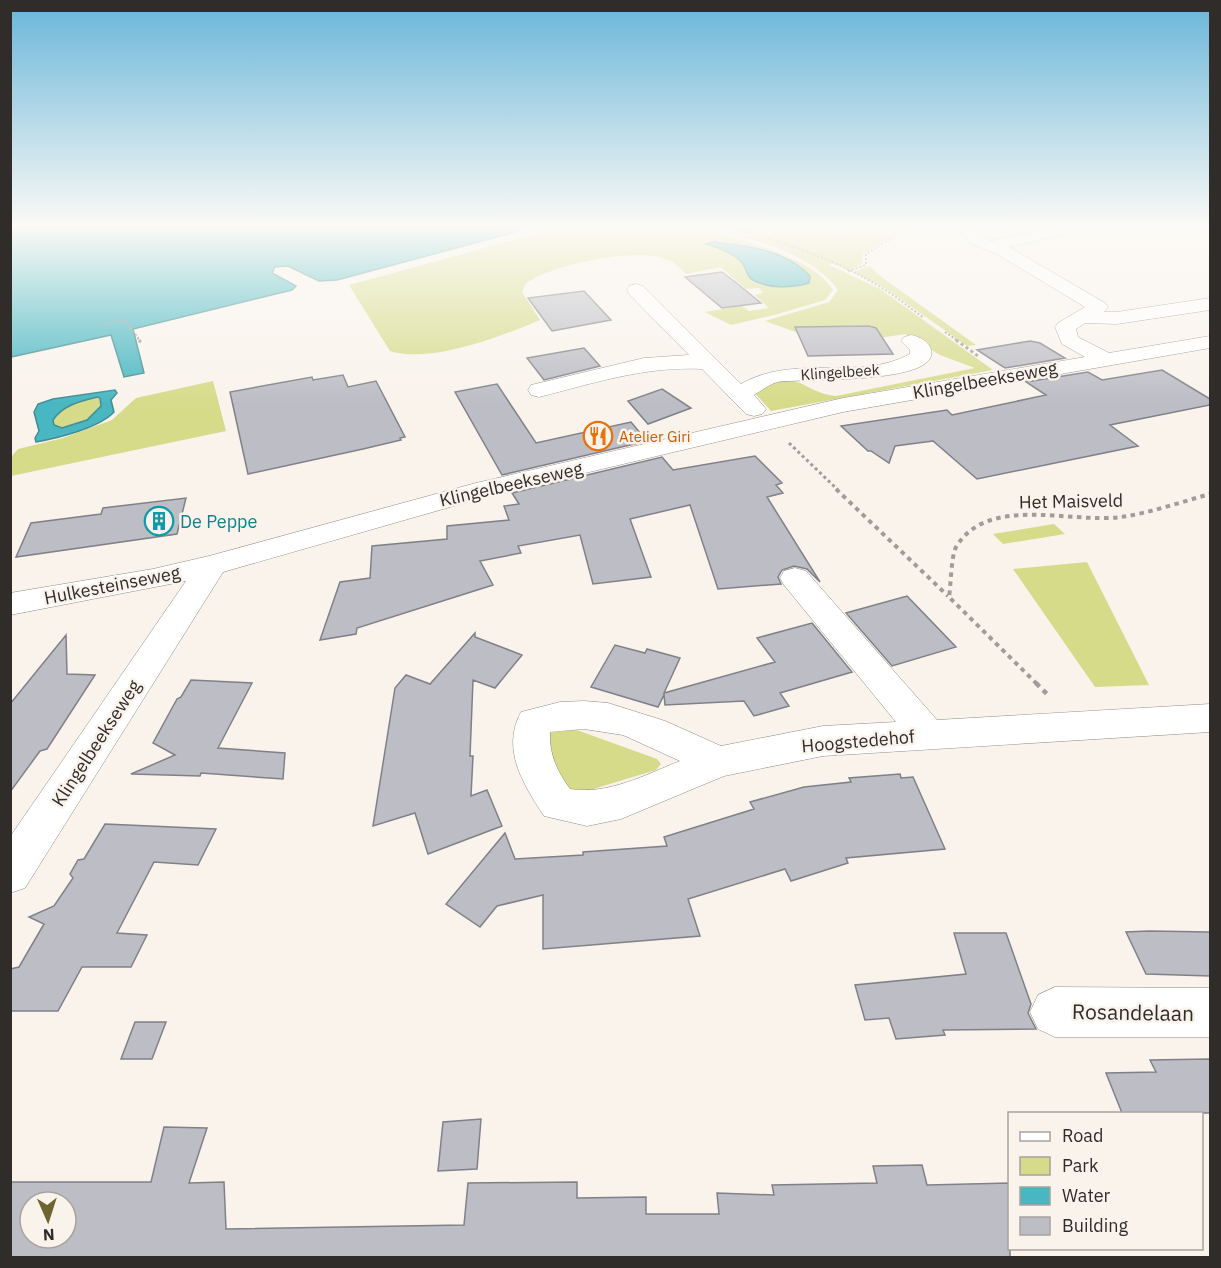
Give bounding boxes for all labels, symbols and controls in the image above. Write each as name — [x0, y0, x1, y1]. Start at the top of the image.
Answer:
street label: Klingelbeekseweg — [911, 356, 1060, 404]
street label: Klingelbeek — [800, 360, 880, 384]
restaurant icon: Atelier Giri — [582, 420, 614, 452]
place label: Atelier Giri — [619, 427, 691, 446]
street label: Klingelbeekseweg — [437, 456, 585, 512]
street label: Het Maisveld — [1019, 489, 1123, 513]
building icon: De Peppe — [143, 505, 175, 537]
place label: De Peppe — [180, 510, 258, 533]
street label: Hulkesteinseweg — [42, 560, 182, 609]
street label: Klingelbeekseweg — [46, 675, 146, 811]
street label: Hoogstedehof — [800, 725, 916, 757]
street label: Rosandelaan — [1072, 997, 1194, 1027]
legend — [1008, 1112, 1203, 1250]
text: Road — [1062, 1124, 1103, 1147]
text: Park — [1062, 1154, 1099, 1177]
text: Water — [1062, 1184, 1111, 1207]
north arrow — [18, 1190, 78, 1250]
text: Building — [1062, 1214, 1129, 1237]
text: N — [42, 1225, 55, 1245]

